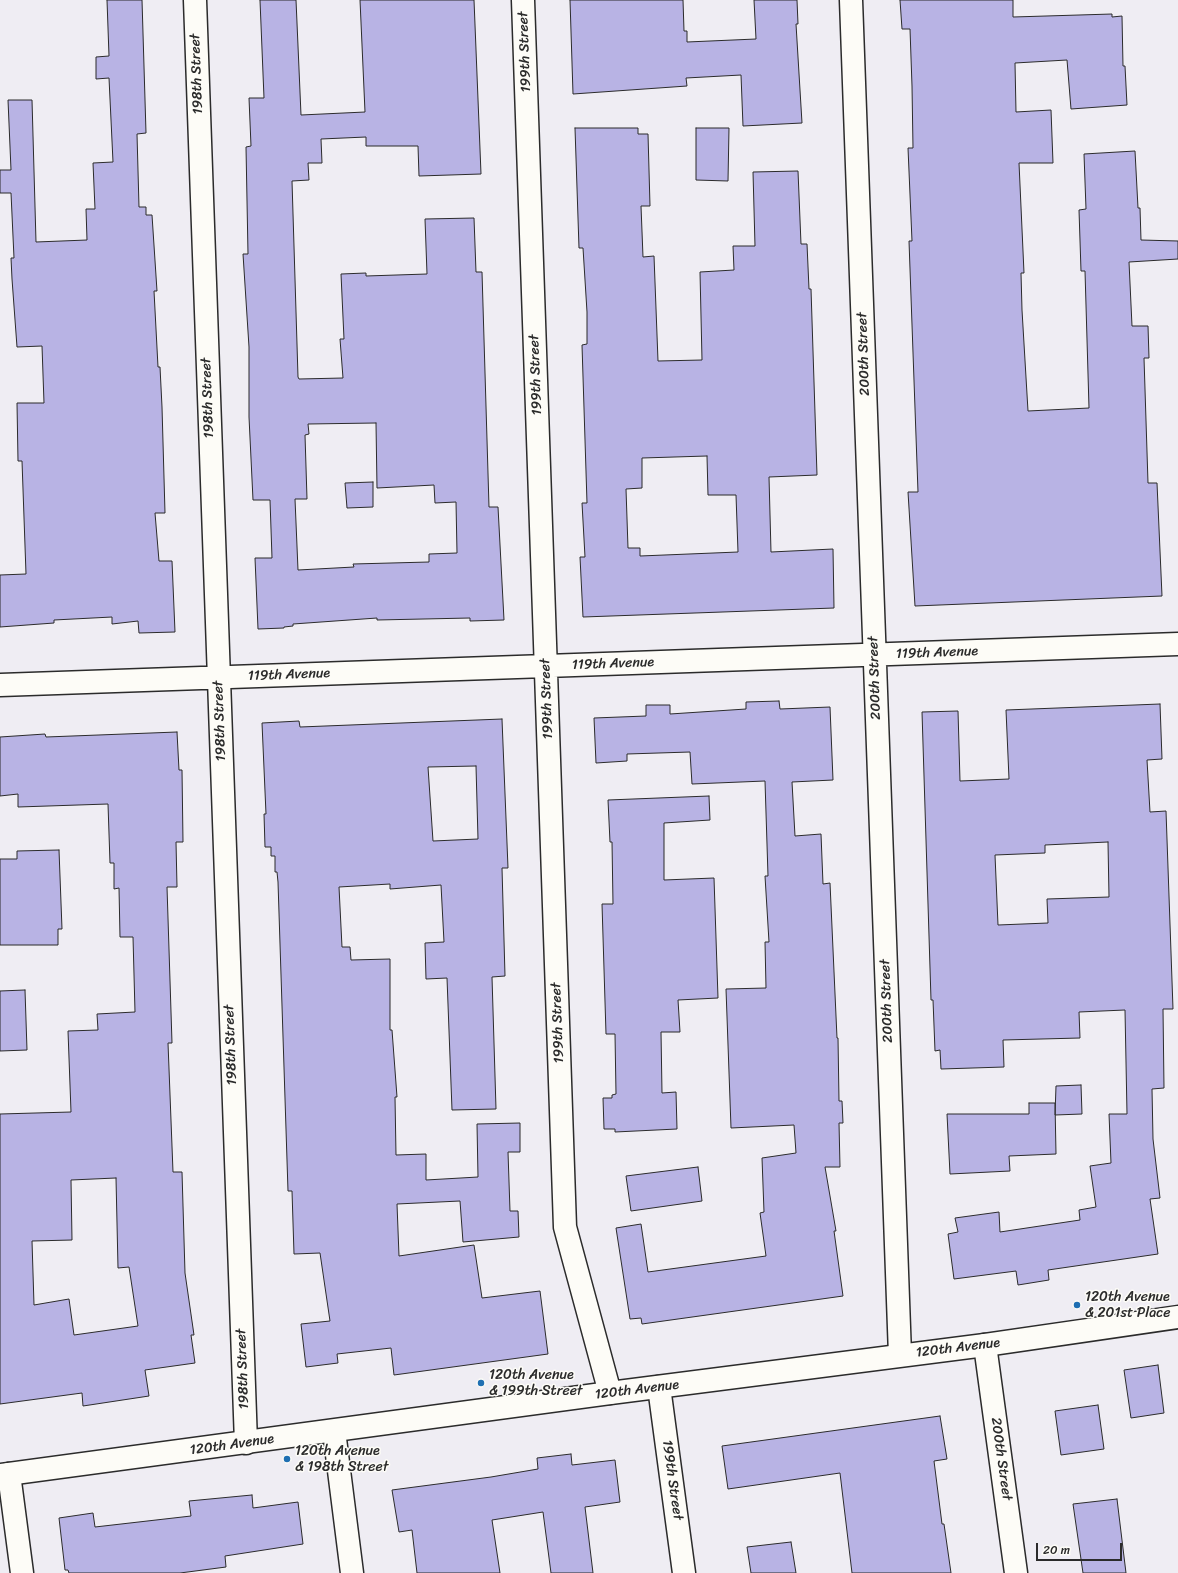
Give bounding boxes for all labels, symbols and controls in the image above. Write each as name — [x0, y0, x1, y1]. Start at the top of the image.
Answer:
street label: 199th Street — [515, 11, 535, 93]
street label: 198th Street — [187, 33, 207, 115]
street label: 200th Street — [854, 312, 874, 396]
street label: 199th Street — [526, 334, 546, 416]
street label: 198th Street — [198, 357, 218, 439]
street label: 200th Street — [865, 636, 885, 720]
street label: 119th Avenue — [896, 643, 978, 663]
street label: 119th Avenue — [572, 654, 654, 674]
street label: 199th Street — [537, 658, 557, 740]
street label: 119th Avenue — [248, 665, 330, 685]
street label: 198th Street — [210, 680, 230, 762]
street label: 200th Street — [877, 959, 897, 1043]
street label: 199th Street — [548, 982, 568, 1064]
street label: 198th Street — [221, 1004, 241, 1086]
place label: 120th Avenue & 201st Place — [1085, 1289, 1170, 1322]
marker: 120th Avenue & 201st Place — [1072, 1300, 1082, 1310]
street label: 198th Street — [233, 1328, 253, 1410]
street label: 120th Avenue — [915, 1335, 1001, 1361]
place label: 120th Avenue & 199th Street — [489, 1367, 582, 1400]
street label: 120th Avenue — [594, 1377, 680, 1403]
marker: 120th Avenue & 199th Street — [476, 1378, 486, 1388]
street label: 200th Street — [987, 1416, 1015, 1502]
street label: 120th Avenue — [189, 1431, 275, 1459]
street label: 199th Street — [658, 1439, 686, 1521]
place label: 120th Avenue & 198th Street — [295, 1443, 388, 1476]
marker: 120th Avenue & 198th Street — [282, 1454, 292, 1464]
scale bar — [1038, 1535, 1124, 1561]
text: 20 m — [1043, 1539, 1070, 1561]

